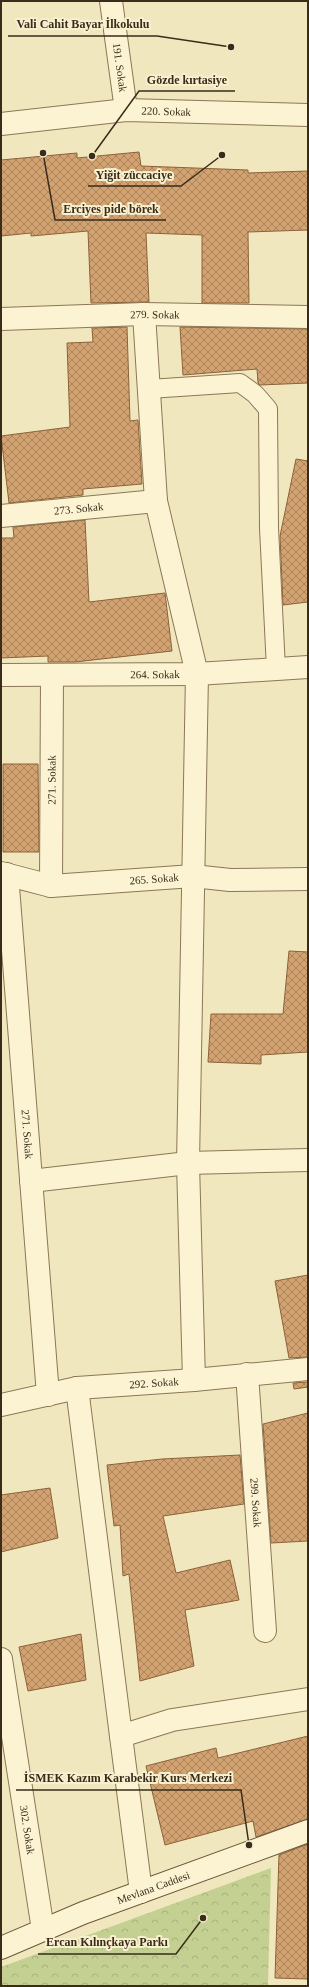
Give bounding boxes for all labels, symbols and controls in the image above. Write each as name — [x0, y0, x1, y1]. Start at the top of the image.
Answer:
callout: Vali Cahit Bayar İlkokulu — [8, 12, 157, 36]
text: Vali Cahit Bayar İlkokulu — [16, 17, 150, 31]
street label: 191. Sokak — [111, 42, 130, 93]
callout: Gözde kırtasiye — [139, 67, 235, 91]
text: Gözde kırtasiye — [147, 73, 228, 87]
street label: 220. Sokak — [141, 104, 192, 118]
callout: Yiğit züccaciye — [88, 162, 181, 186]
text: Yiğit züccaciye — [96, 168, 173, 182]
callout: Erciyes pide börek — [55, 196, 166, 220]
text: Erciyes pide börek — [63, 202, 159, 216]
street label: 279. Sokak — [130, 308, 180, 321]
street label: 273. Sokak — [53, 500, 104, 517]
street label: 264. Sokak — [130, 668, 180, 680]
street label: 271. Sokak — [45, 755, 58, 805]
street label: 265. Sokak — [129, 871, 180, 886]
street label: 271. Sokak — [20, 1109, 35, 1160]
street label: 292. Sokak — [129, 1375, 180, 1390]
street label: 299. Sokak — [248, 1478, 264, 1528]
callout: İSMEK Kazım Karabekir Kurs Merkezi — [16, 1766, 241, 1790]
text: İSMEK Kazım Karabekir Kurs Merkezi — [24, 1771, 233, 1785]
street label: 302. Sokak — [18, 1805, 37, 1856]
street label: Mevlana Caddesi — [115, 1869, 191, 1906]
callout: Ercan Kılınçkaya Parkı — [38, 1930, 176, 1954]
text: Ercan Kılınçkaya Parkı — [46, 1935, 169, 1949]

